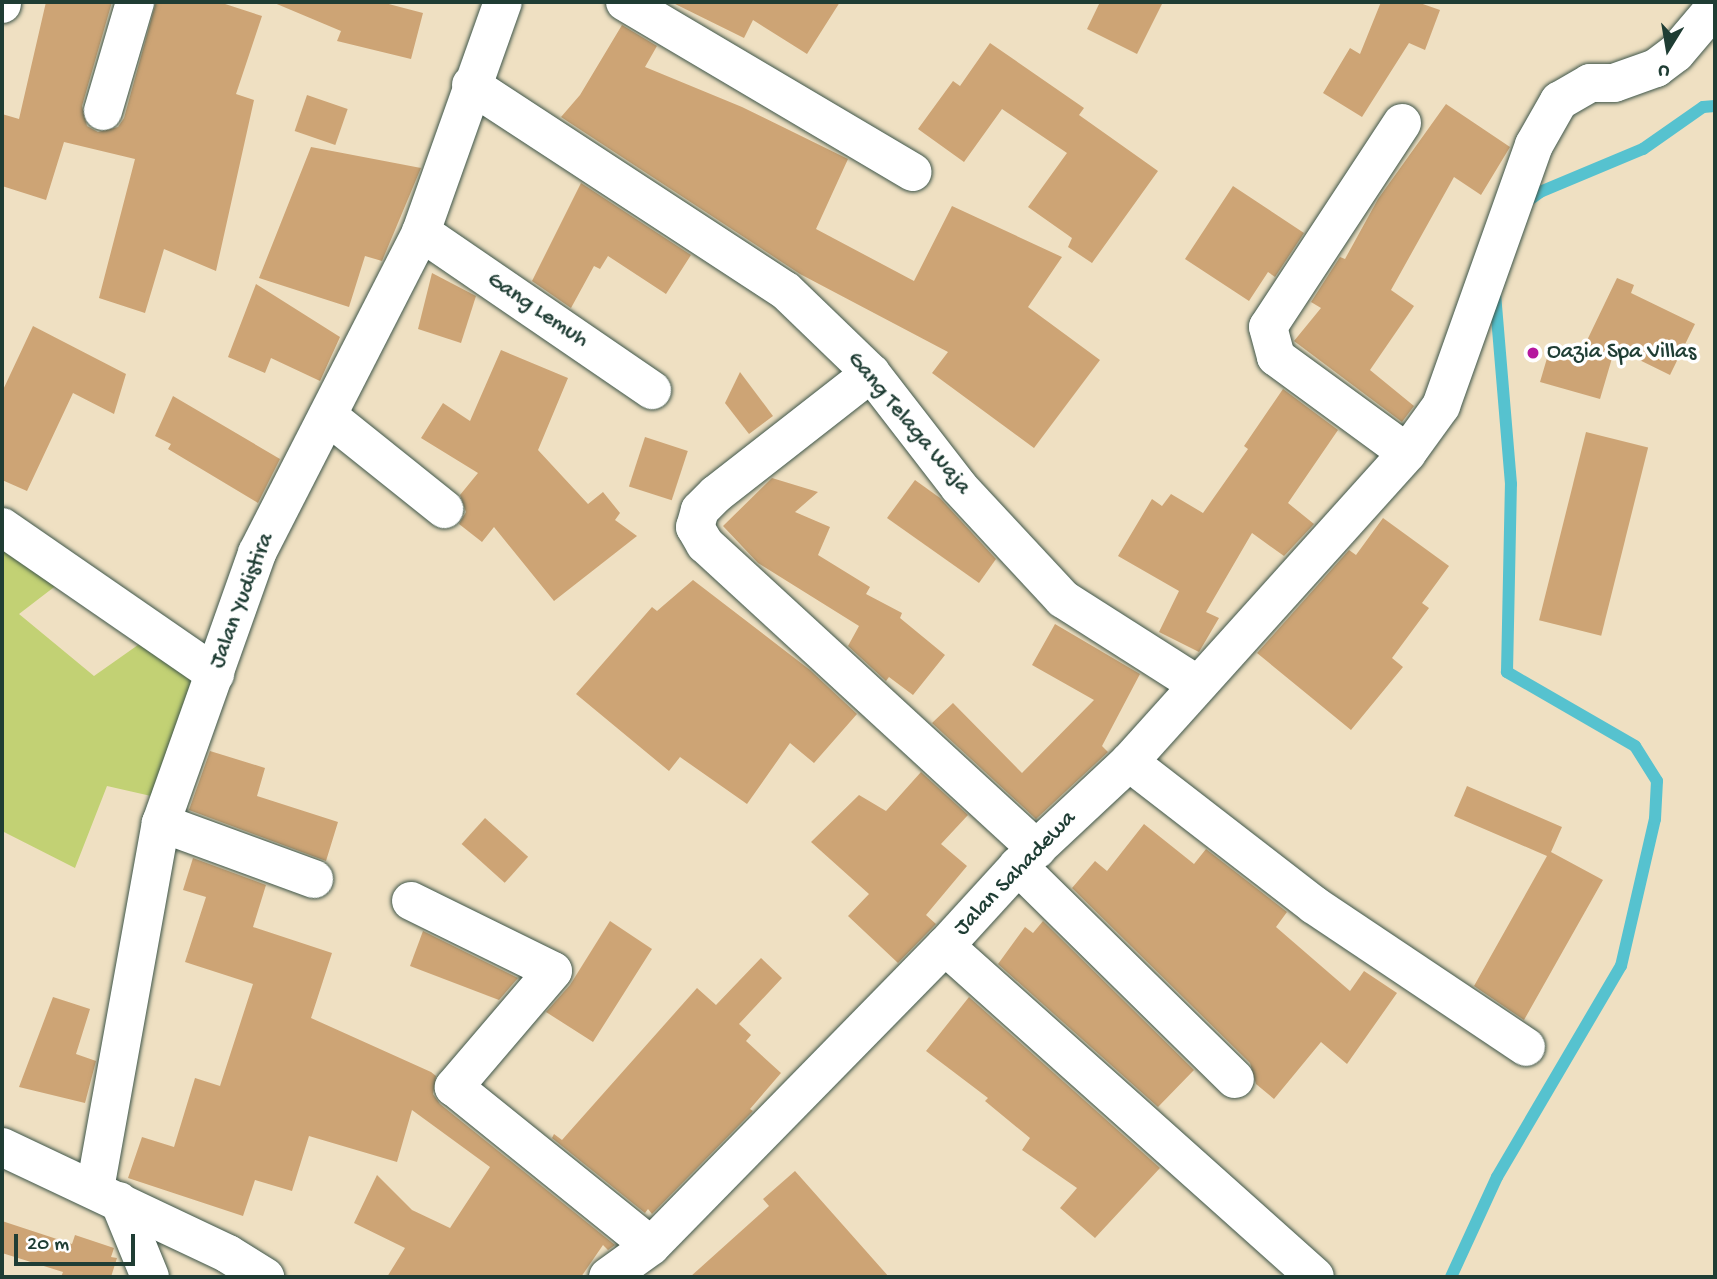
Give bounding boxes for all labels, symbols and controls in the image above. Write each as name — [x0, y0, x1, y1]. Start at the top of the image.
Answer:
north arrow — [1633, 14, 1703, 84]
text: U — [1656, 58, 1671, 82]
street label: Gang Lemuh — [481, 267, 593, 355]
place label: Oazia Spa Villas — [1547, 339, 1696, 367]
marker: Oazia Spa Villas — [1525, 345, 1541, 361]
street label: Gang Telaga Waja — [840, 347, 976, 501]
street label: Jalan Yudistira — [205, 529, 281, 673]
street label: Jalan Sahadewa — [949, 806, 1083, 942]
scale bar — [18, 1220, 138, 1264]
text: 20 m — [27, 1233, 69, 1258]

